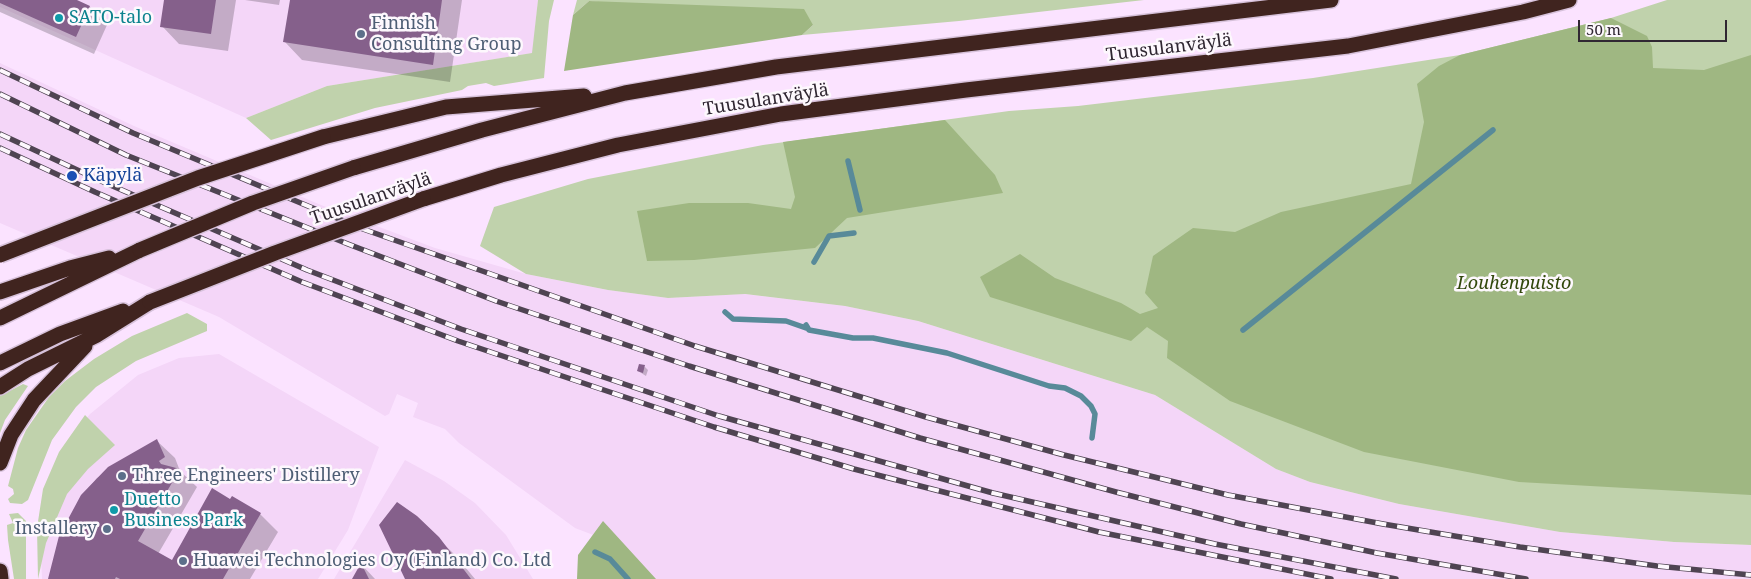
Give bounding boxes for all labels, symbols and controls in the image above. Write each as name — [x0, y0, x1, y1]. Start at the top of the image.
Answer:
place label: SATO-talo — [69, 7, 152, 29]
scale bar — [1581, 10, 1730, 42]
marker: SATO-talo — [53, 12, 65, 24]
place label: Finnish Consulting Group — [371, 13, 521, 56]
text: 50 m — [1586, 19, 1621, 39]
marker: Finnish Consulting Group — [355, 28, 367, 40]
street label: Tuusulanväylä — [1105, 30, 1233, 66]
street label: Tuusulanväylä — [702, 79, 830, 121]
place label: Käpylä — [83, 165, 142, 187]
street label: Tuusulanväylä — [308, 168, 434, 230]
marker: Käpylä — [65, 169, 79, 183]
park label: Louhenpuisto — [1457, 273, 1571, 295]
place label: Three Engineers' Distillery — [132, 465, 360, 487]
marker: Three Engineers' Distillery — [116, 470, 128, 482]
place label: Duetto Business Park — [124, 489, 243, 532]
marker: Duetto Business Park — [108, 504, 120, 516]
place label: Installery — [15, 518, 97, 540]
marker: Installery — [101, 523, 113, 535]
place label: Huawei Technologies Oy (Finland) Co. Ltd — [193, 550, 551, 572]
marker: Huawei Technologies Oy (Finland) Co. Ltd — [177, 555, 189, 567]

